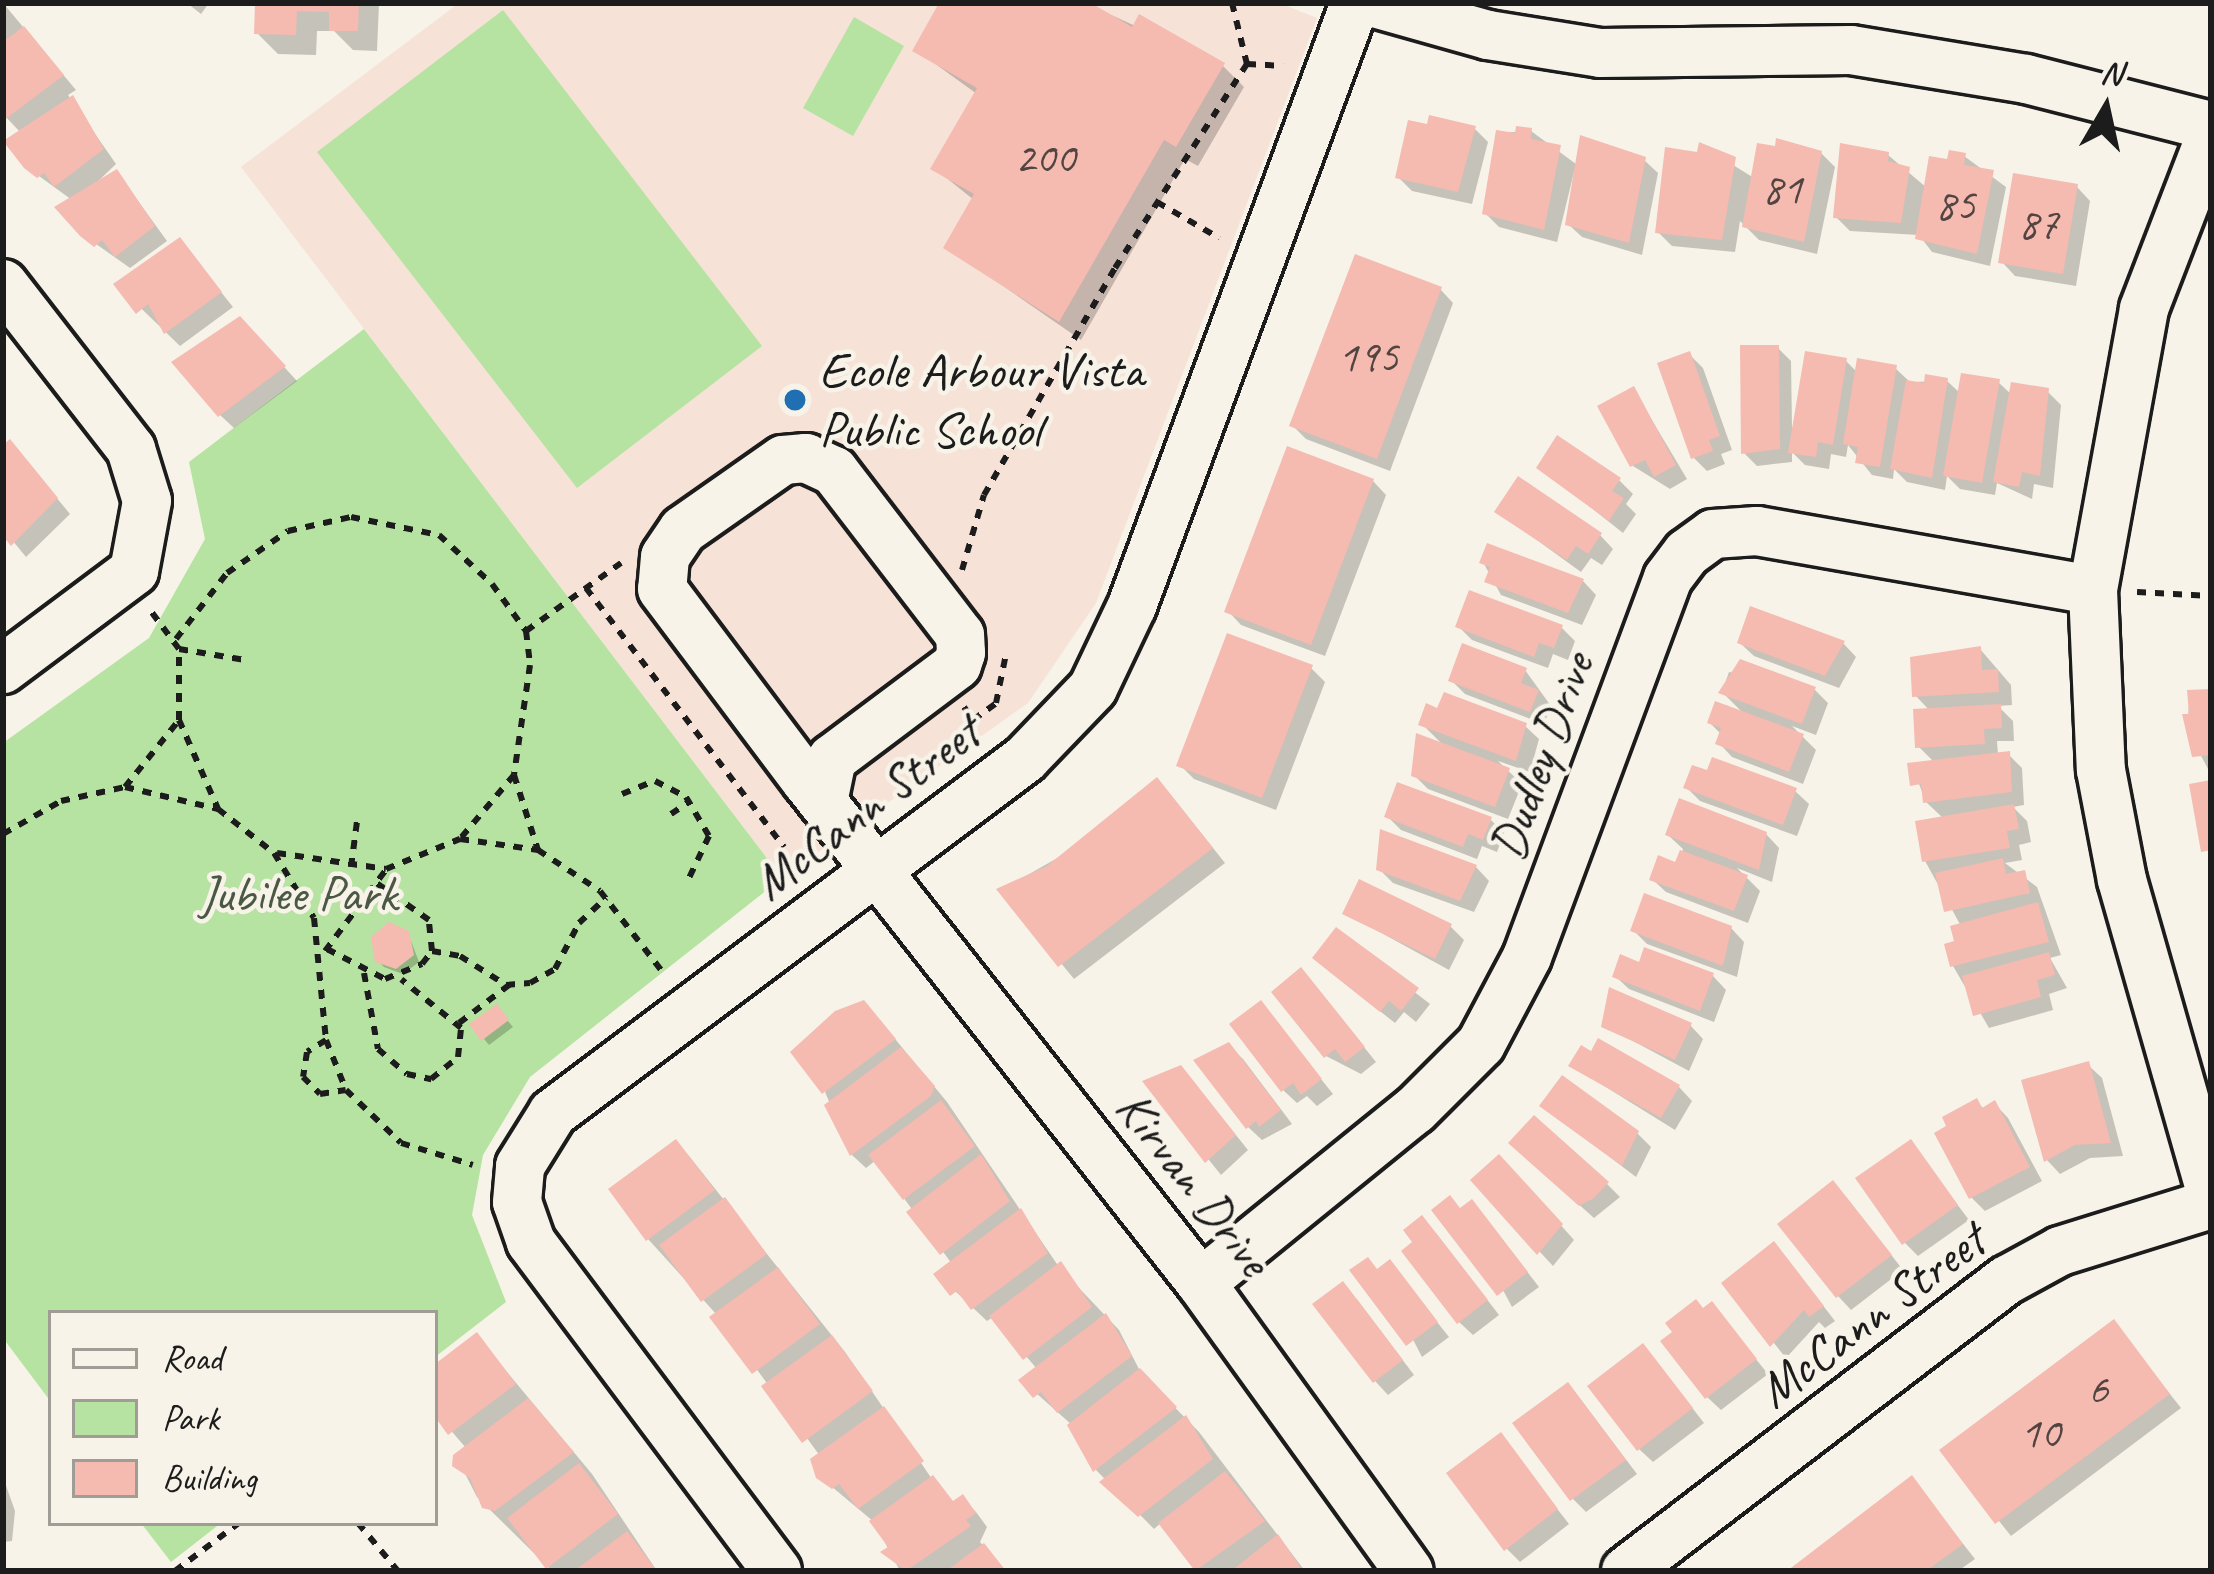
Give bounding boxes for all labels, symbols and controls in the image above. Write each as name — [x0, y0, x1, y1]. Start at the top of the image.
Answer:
north arrow — [2046, 48, 2166, 168]
text: N — [2098, 50, 2125, 95]
house number: 200 — [1015, 131, 1075, 185]
house number: 81 — [1762, 162, 1802, 216]
house number: 85 — [1935, 178, 1975, 232]
house number: 87 — [2018, 197, 2058, 251]
house number: 195 — [1338, 330, 1398, 384]
place label: Ecole Arbour Vista Public School — [819, 340, 1142, 460]
marker: Ecole Arbour Vista Public School — [782, 387, 808, 413]
street label: Dudley Drive — [1475, 645, 1607, 867]
street label: McCann Street — [739, 701, 993, 913]
park label: Jubilee Park — [198, 862, 398, 924]
street label: Kirvan Drive — [1103, 1078, 1285, 1288]
street label: McCann Street — [1744, 1209, 1998, 1421]
legend — [48, 1310, 438, 1526]
text: Road — [162, 1335, 222, 1381]
house number: 6 — [2088, 1362, 2108, 1416]
text: Park — [162, 1395, 219, 1441]
house number: 10 — [2020, 1406, 2060, 1460]
text: Building — [162, 1455, 257, 1501]

